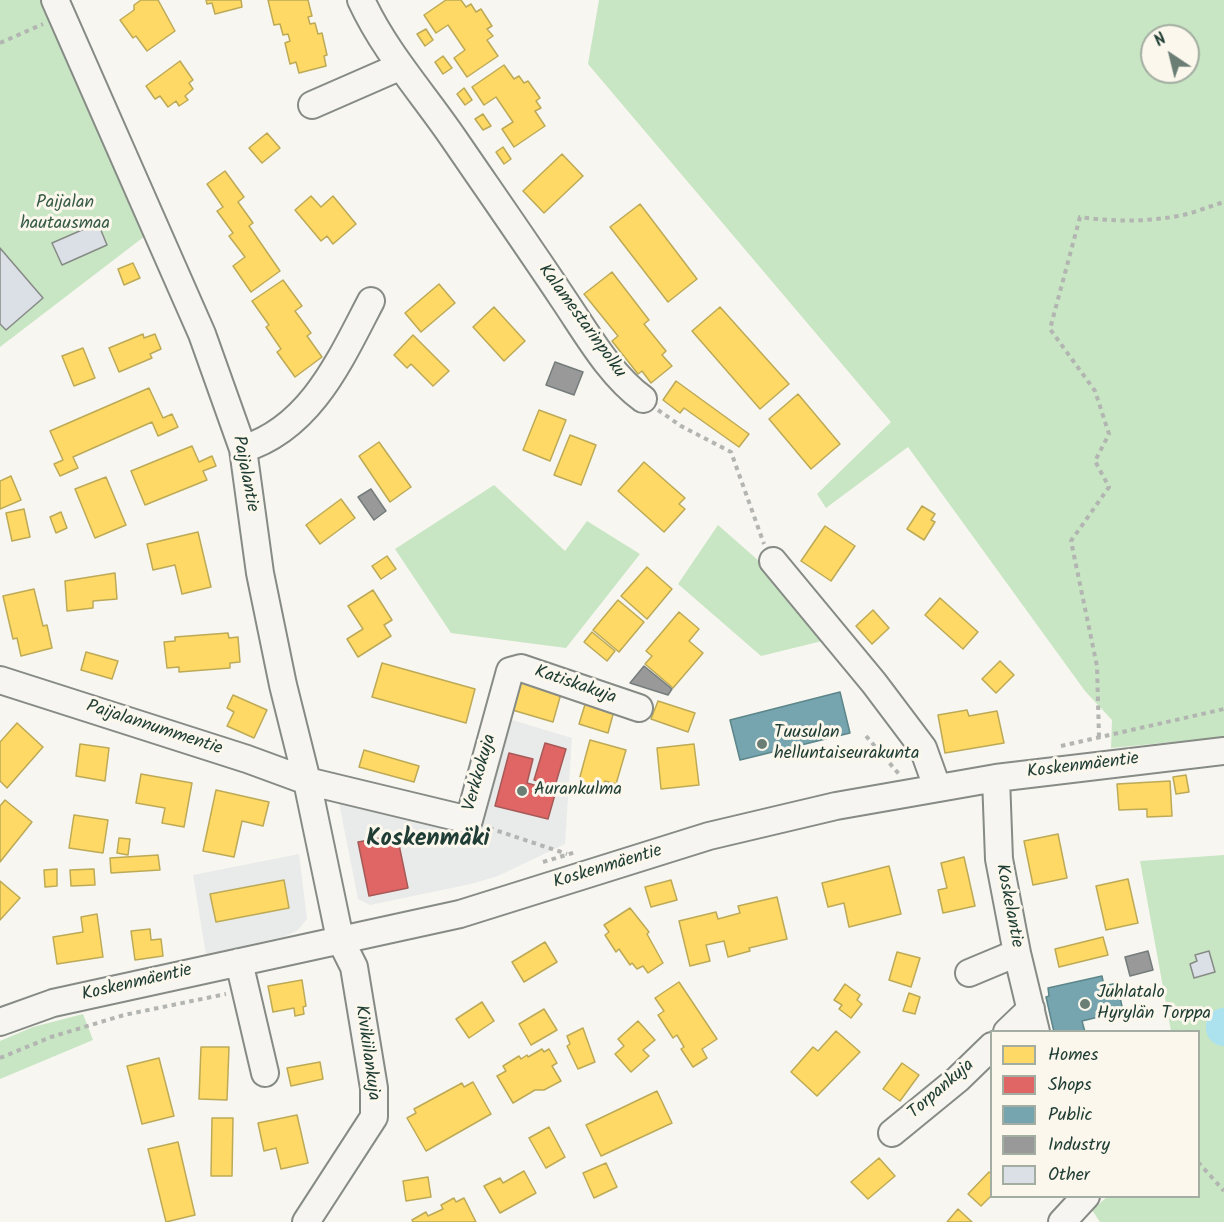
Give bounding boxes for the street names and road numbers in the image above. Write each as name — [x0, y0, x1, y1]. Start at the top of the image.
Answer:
street label: Kalamestarinpolku — [532, 261, 630, 383]
street label: Paijalantie — [226, 434, 262, 514]
street label: Katiskakuja — [531, 662, 619, 710]
street label: Paijalannummentie — [83, 697, 225, 761]
street label: Verkkokuja — [460, 732, 502, 814]
street label: Koskenmäentie — [1026, 749, 1140, 785]
street label: Koskenmäentie — [551, 841, 665, 895]
street label: Koskelantie — [989, 862, 1027, 950]
street label: Koskenmäentie — [80, 961, 194, 1007]
street label: Kivikiilankuja — [349, 1004, 383, 1102]
street label: Torpankuja — [905, 1055, 979, 1125]

